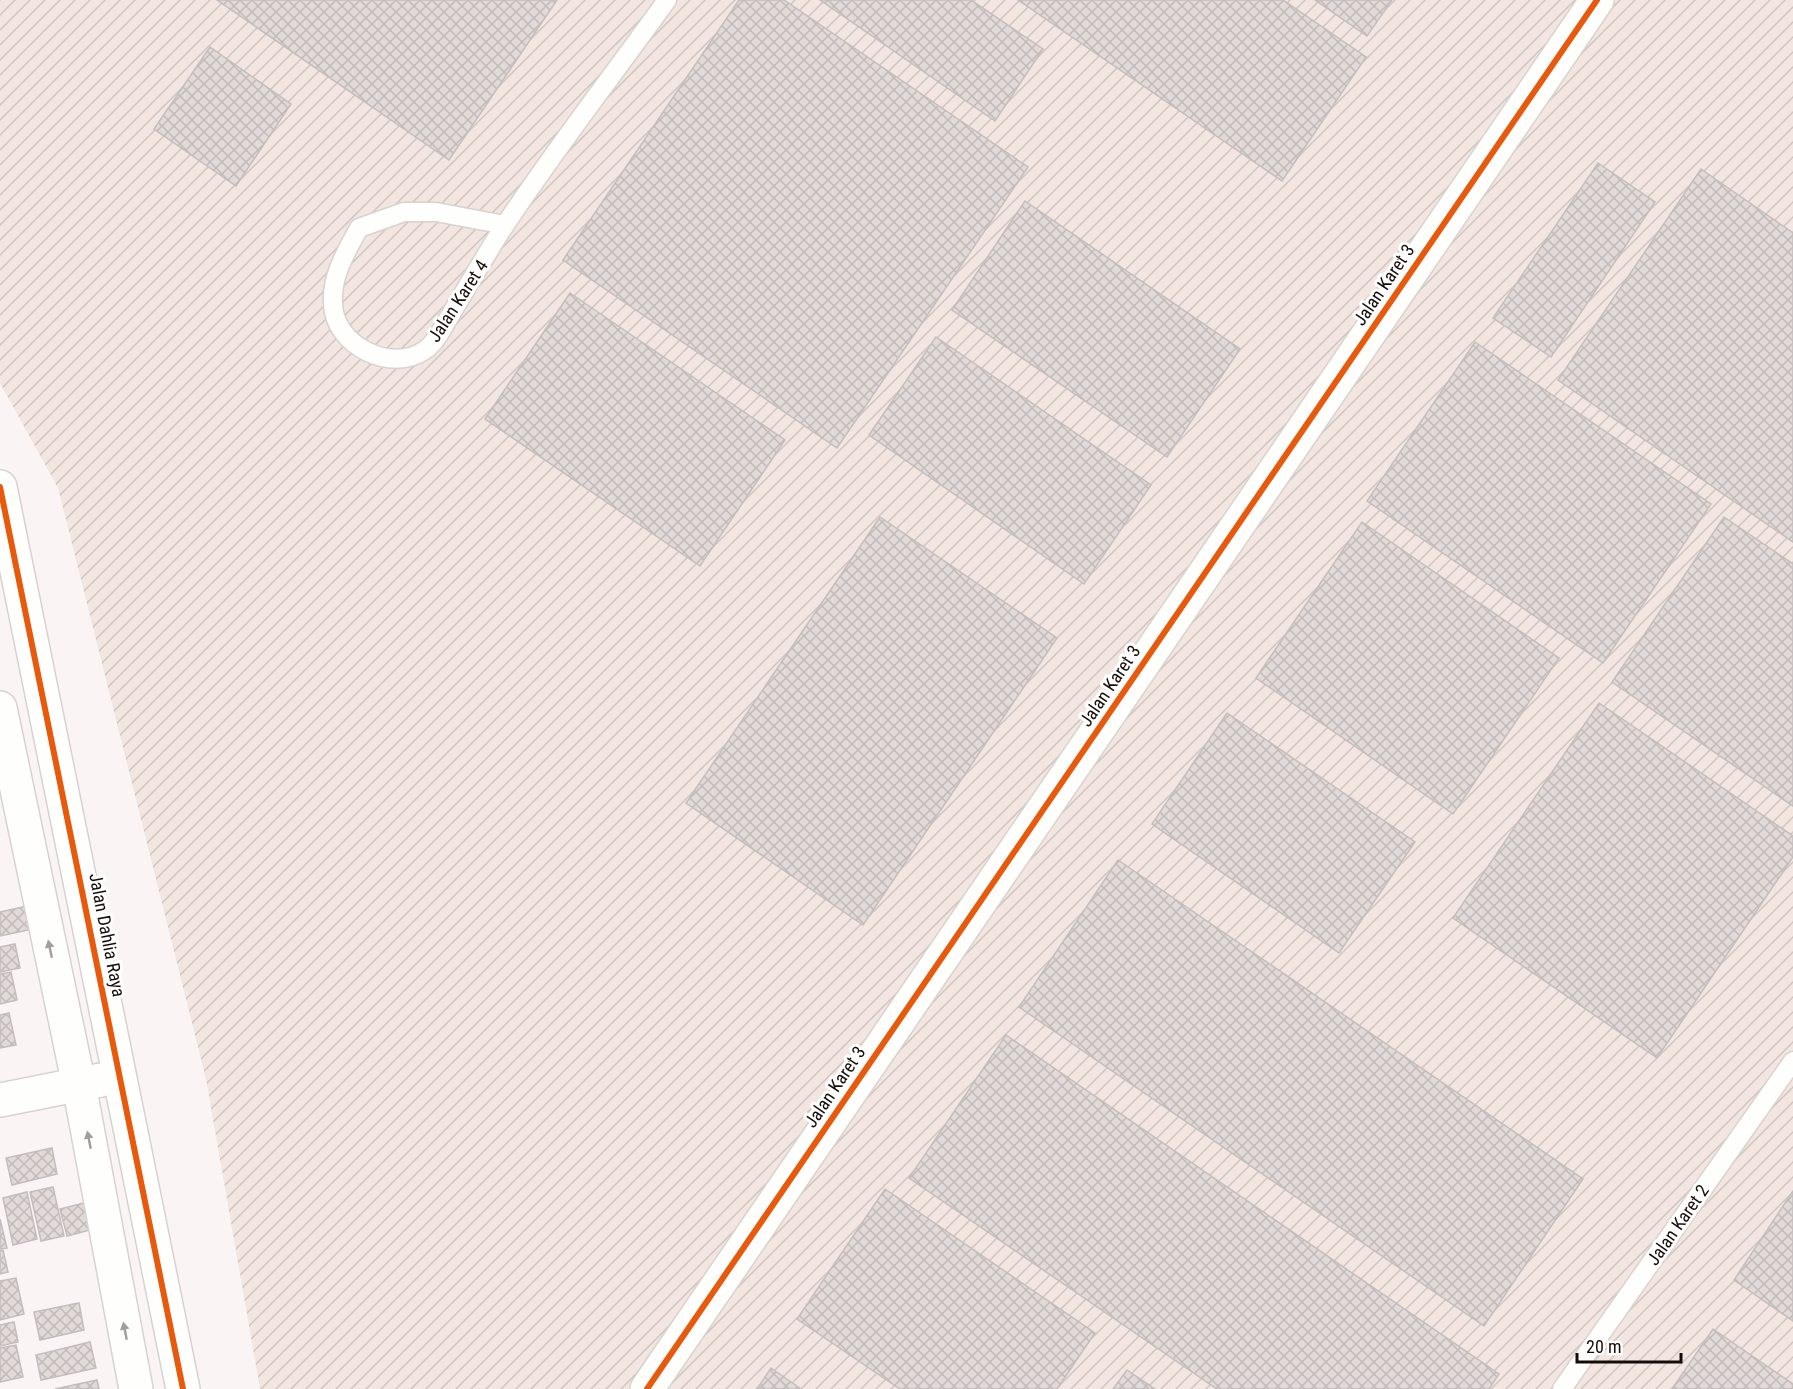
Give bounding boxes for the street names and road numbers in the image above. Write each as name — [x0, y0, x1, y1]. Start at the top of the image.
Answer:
street label: Jalan Karet 3 — [1349, 240, 1418, 329]
street label: Jalan Karet 4 — [423, 256, 492, 346]
street label: Jalan Karet 3 — [1075, 641, 1144, 730]
street label: Jalan Dahlia Raya — [85, 871, 130, 999]
street label: Jalan Karet 3 — [800, 1042, 869, 1131]
street label: Jalan Karet 2 — [1642, 1180, 1713, 1269]

